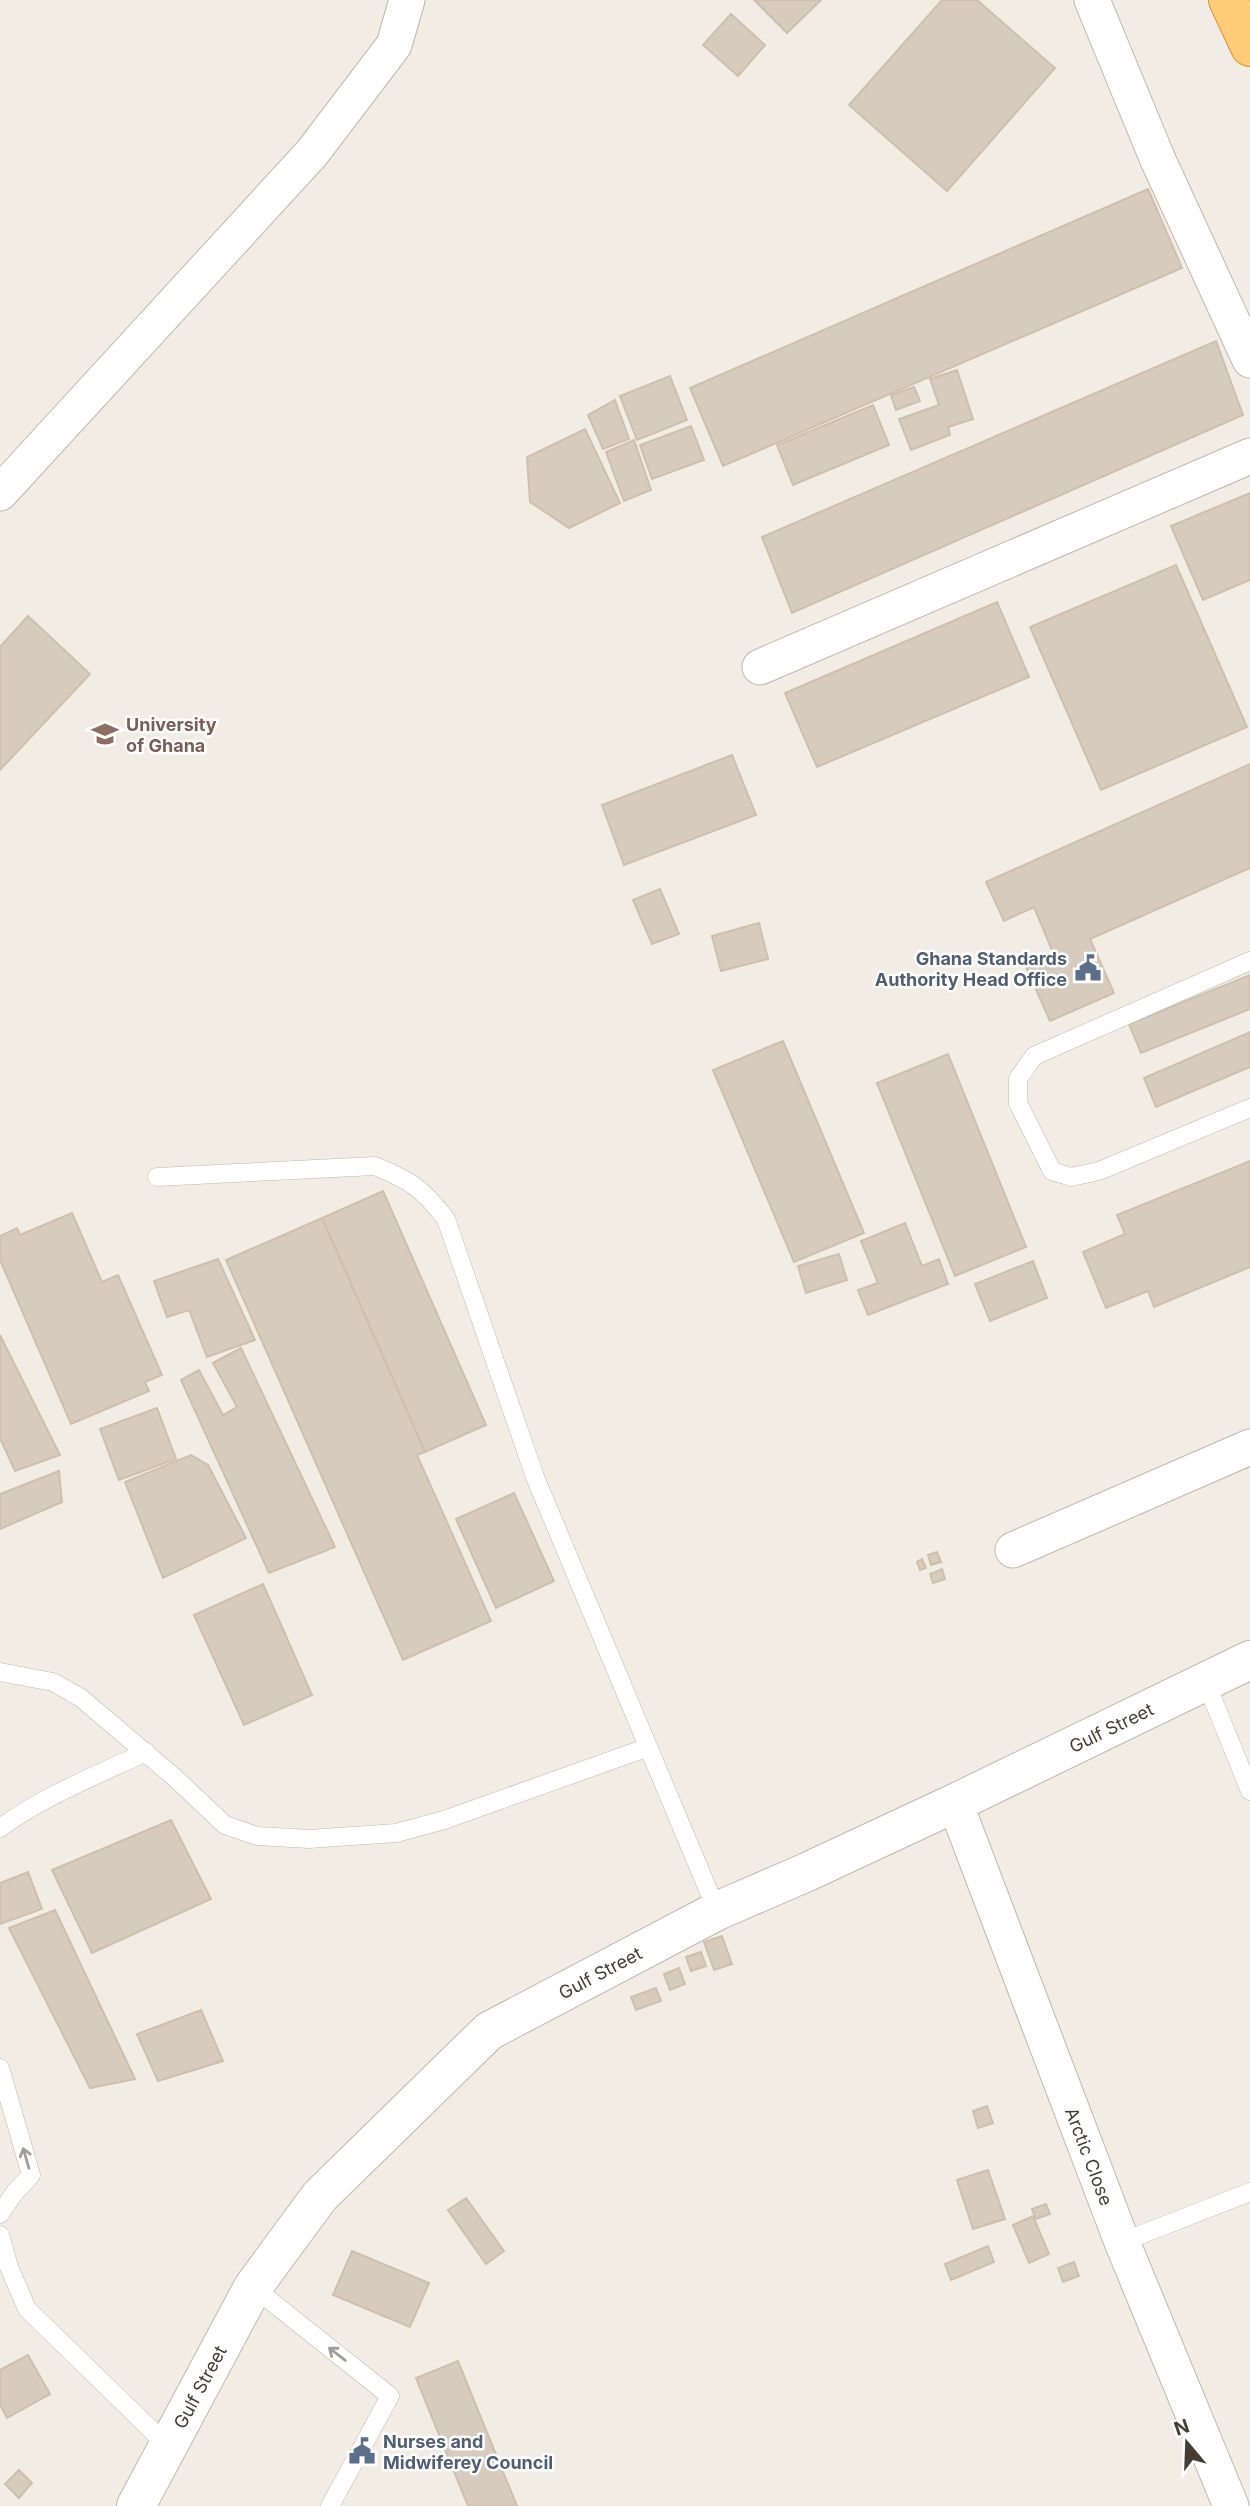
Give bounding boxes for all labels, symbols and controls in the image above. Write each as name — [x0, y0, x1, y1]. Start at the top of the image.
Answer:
place label: University of Ghana — [126, 714, 217, 756]
school or university icon: University of Ghana — [90, 719, 120, 749]
place label: Ghana Standards Authority Head Office — [875, 948, 1067, 990]
public building icon: Ghana Standards Authority Head Office — [1073, 953, 1103, 983]
street label: Gulf Street — [1066, 1698, 1157, 1757]
street label: Gulf Street — [555, 1942, 645, 2003]
street label: Arctic Close — [1061, 2104, 1118, 2208]
one-way arrow — [19, 2147, 32, 2169]
street label: Gulf Street — [169, 2342, 230, 2432]
one-way arrow — [328, 2346, 347, 2361]
north arrow — [1152, 2408, 1222, 2478]
text: N — [1171, 2414, 1192, 2441]
place label: Nurses and Midwiferey Council — [383, 2431, 553, 2473]
public building icon: Nurses and Midwiferey Council — [347, 2436, 377, 2466]

